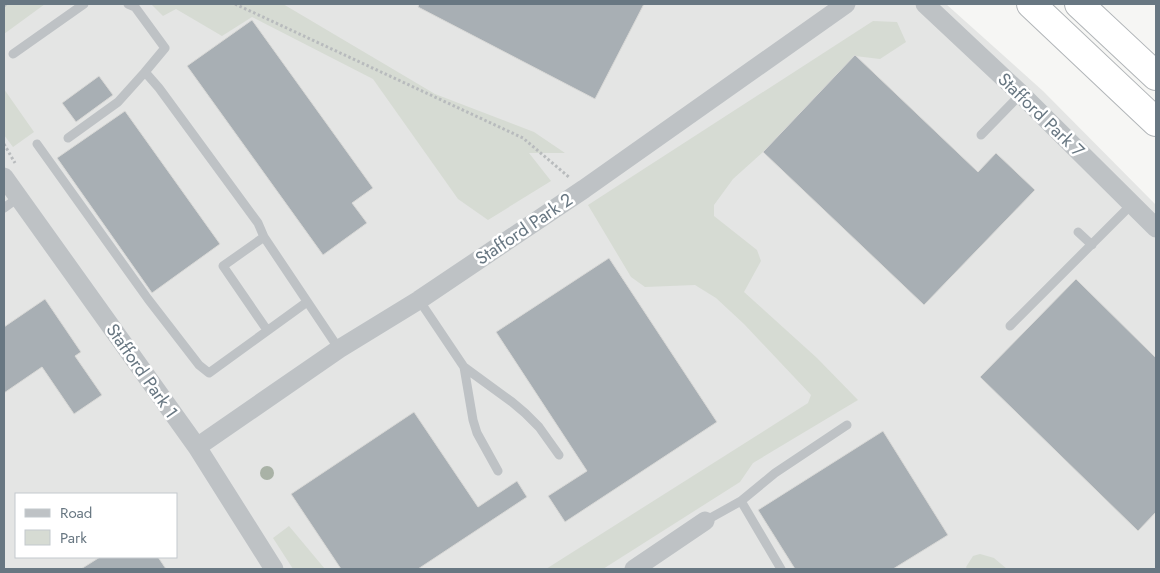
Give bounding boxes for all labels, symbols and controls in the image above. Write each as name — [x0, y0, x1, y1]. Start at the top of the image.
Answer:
street label: Stafford Park 7 — [992, 67, 1091, 164]
street label: Stafford Park 2 — [470, 187, 578, 271]
street label: Stafford Park 1 — [100, 318, 184, 424]
legend — [15, 493, 178, 558]
text: Road — [60, 502, 92, 524]
text: Park — [60, 527, 87, 549]

